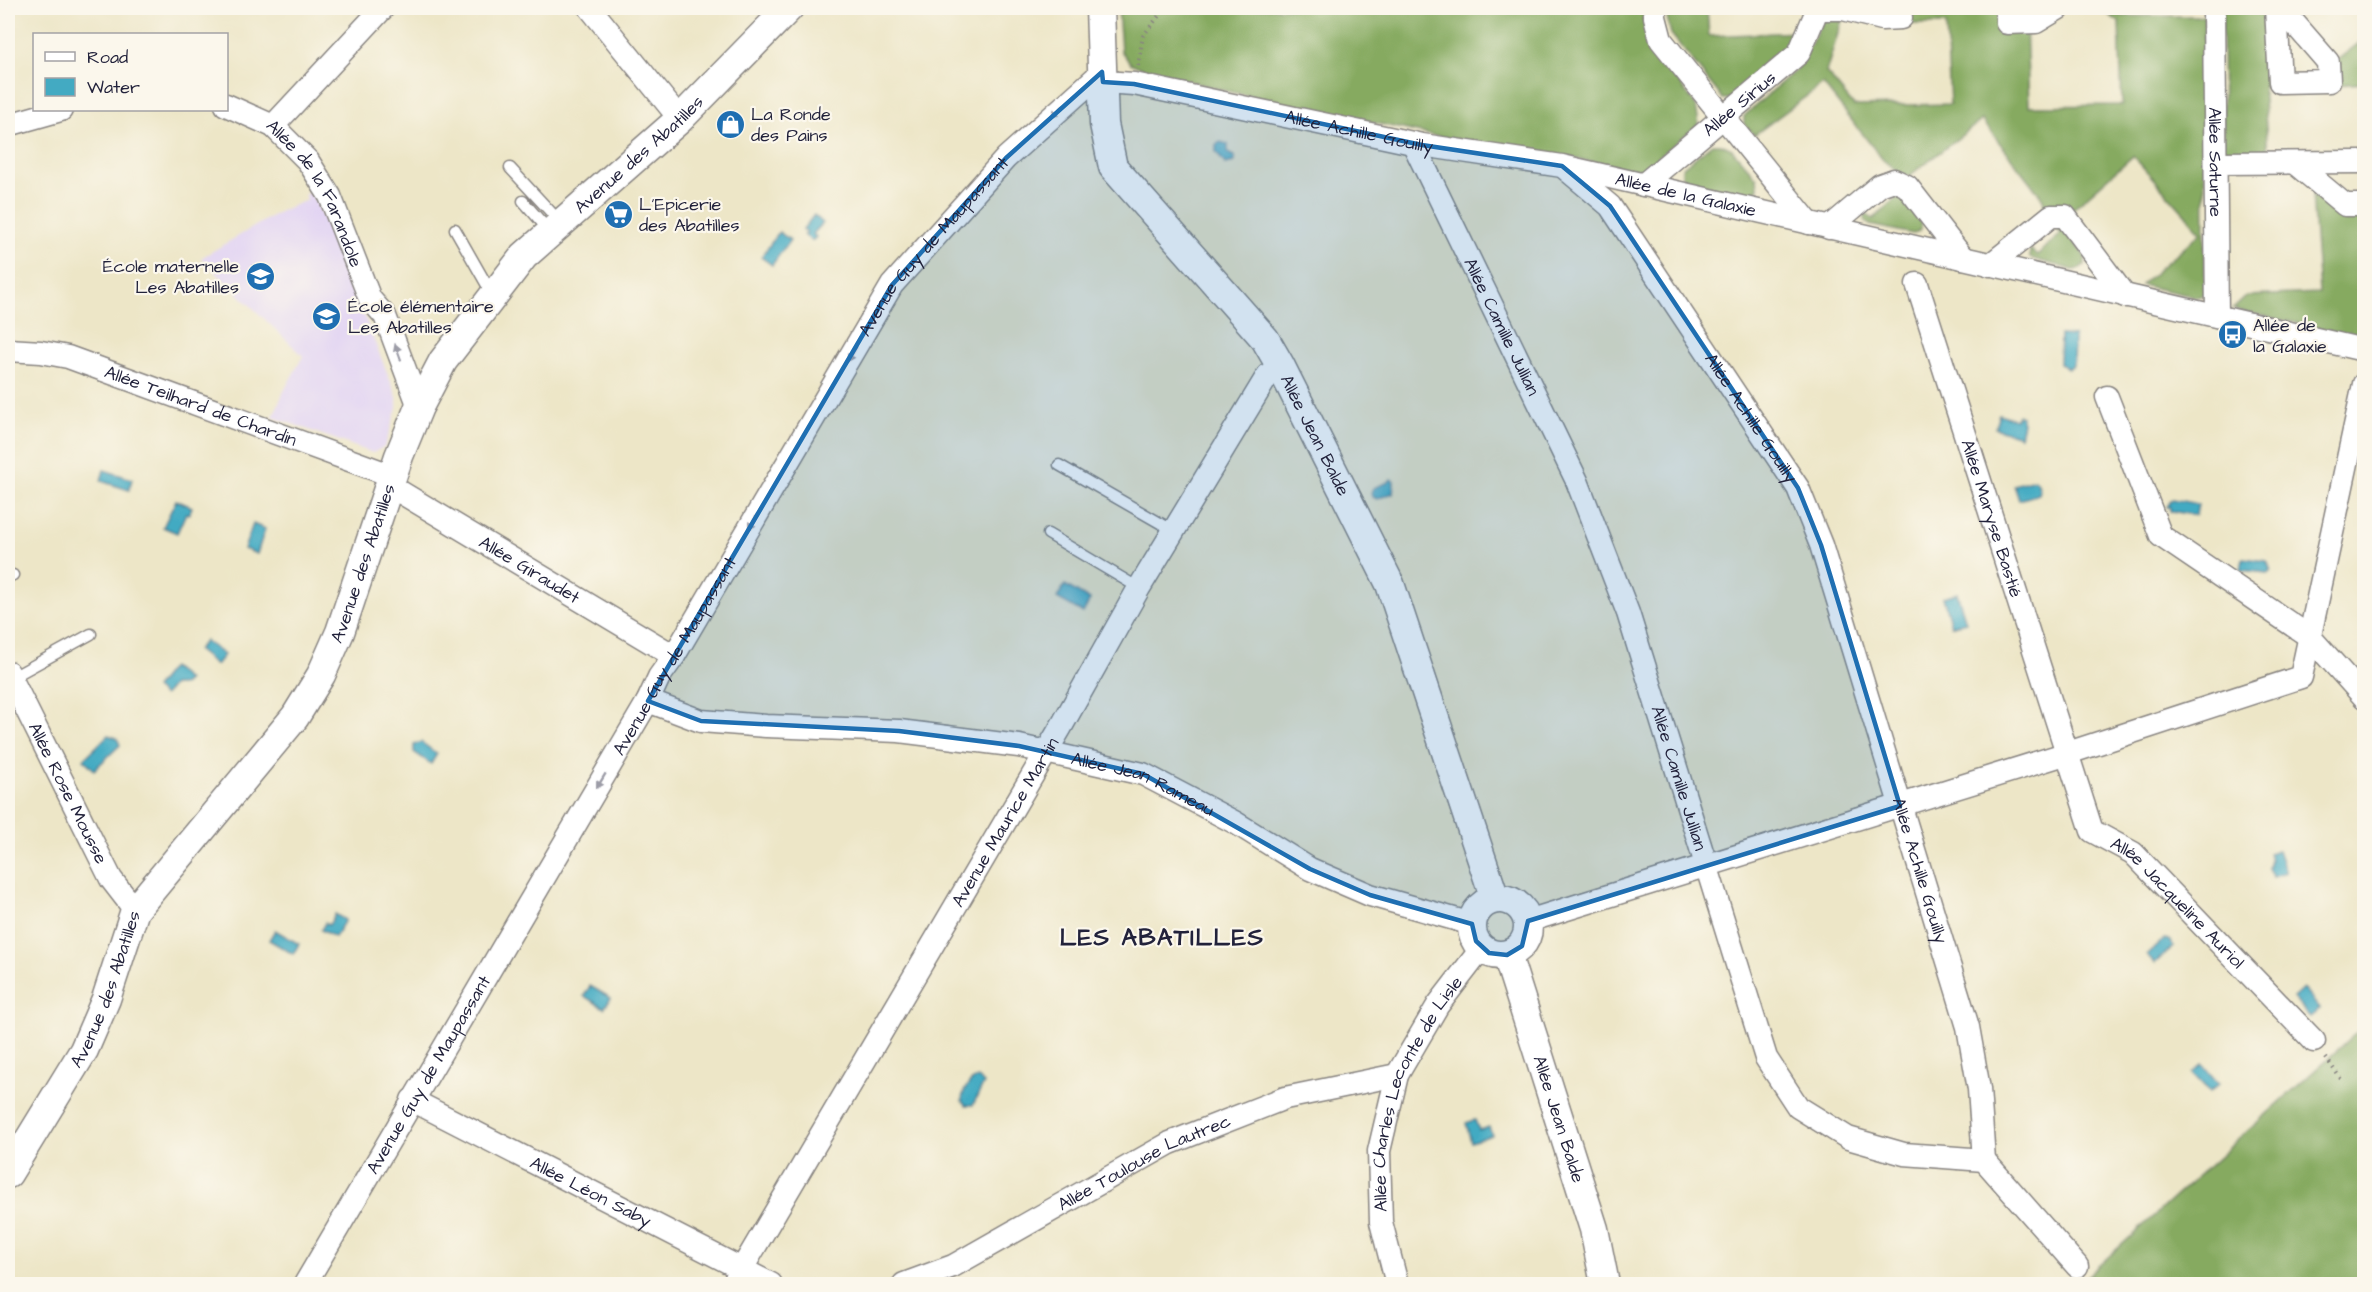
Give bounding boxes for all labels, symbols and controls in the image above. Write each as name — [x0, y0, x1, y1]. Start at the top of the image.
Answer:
legend — [33, 33, 228, 111]
text: Road — [87, 45, 128, 70]
street label: Allée Sirius — [1697, 65, 1781, 142]
text: Water — [87, 75, 140, 100]
street label: Avenue des Abatilles — [568, 90, 709, 219]
place label: La Ronde des Pains — [751, 102, 831, 148]
one-way arrow — [1051, 104, 1066, 117]
street label: Allée Achille Gouilly — [1282, 104, 1435, 160]
street label: Allée Saturne — [2202, 107, 2229, 217]
shop icon: La Ronde des Pains — [714, 108, 746, 140]
street label: Allée de la Farandole — [261, 114, 369, 271]
street label: Avenue Guy de Maupassant — [852, 150, 1015, 341]
street label: Allée de la Galaxie — [1613, 166, 1759, 223]
place label: L'Epicerie des Abatilles — [639, 192, 739, 238]
supermarket icon: L'Epicerie des Abatilles — [602, 198, 634, 230]
street label: Allée Camille Jullian — [1458, 253, 1546, 400]
place label: École maternelle Les Abatilles — [103, 254, 239, 300]
school or university icon: École maternelle Les Abatilles — [244, 260, 276, 292]
place label: École élémentaire Les Abatilles — [348, 294, 494, 340]
school or university icon: École élémentaire Les Abatilles — [311, 300, 343, 332]
place label: Allée de la Galaxie — [2253, 313, 2327, 359]
bus stop icon: Allée de la Galaxie — [2216, 319, 2248, 351]
one-way arrow — [393, 343, 403, 361]
one-way arrow — [846, 346, 857, 362]
street label: Allée Achille Gouilly — [1699, 348, 1804, 488]
street label: Allée Teilhard de Chardin — [101, 359, 300, 452]
street label: Allée Jean Balde — [1274, 370, 1356, 500]
street label: Allée Maryse Bastié — [1955, 436, 2029, 601]
street label: Avenue des Abatilles — [324, 481, 401, 647]
one-way arrow — [747, 514, 758, 530]
street label: Allée Giraudet — [475, 530, 585, 610]
street label: Avenue Guy de Maupassant — [606, 551, 743, 760]
street label: Allée Camille Jullian — [1645, 702, 1713, 854]
street label: Allée Rose Mousse — [22, 718, 114, 868]
street label: Avenue Maurice Martin — [945, 733, 1065, 912]
street label: Allée Jean Rameau — [1069, 746, 1219, 822]
one-way arrow — [596, 773, 606, 790]
street label: Allée Achille Gouilly — [1886, 794, 1954, 947]
street label: Allée Jacqueline Auriol — [2106, 831, 2250, 974]
street label: Avenue des Abatilles — [64, 907, 146, 1072]
district label: LES ABATILLES — [1060, 921, 1264, 955]
street label: Avenue Guy de Maupassant — [360, 970, 497, 1179]
street label: Allée Charles Leconte de Lisle — [1366, 971, 1469, 1212]
street label: Allée Jean Balde — [1527, 1052, 1591, 1186]
street label: Allée Toulouse Lautrec — [1053, 1108, 1234, 1217]
street label: Allée Léon Saby — [526, 1150, 656, 1234]

